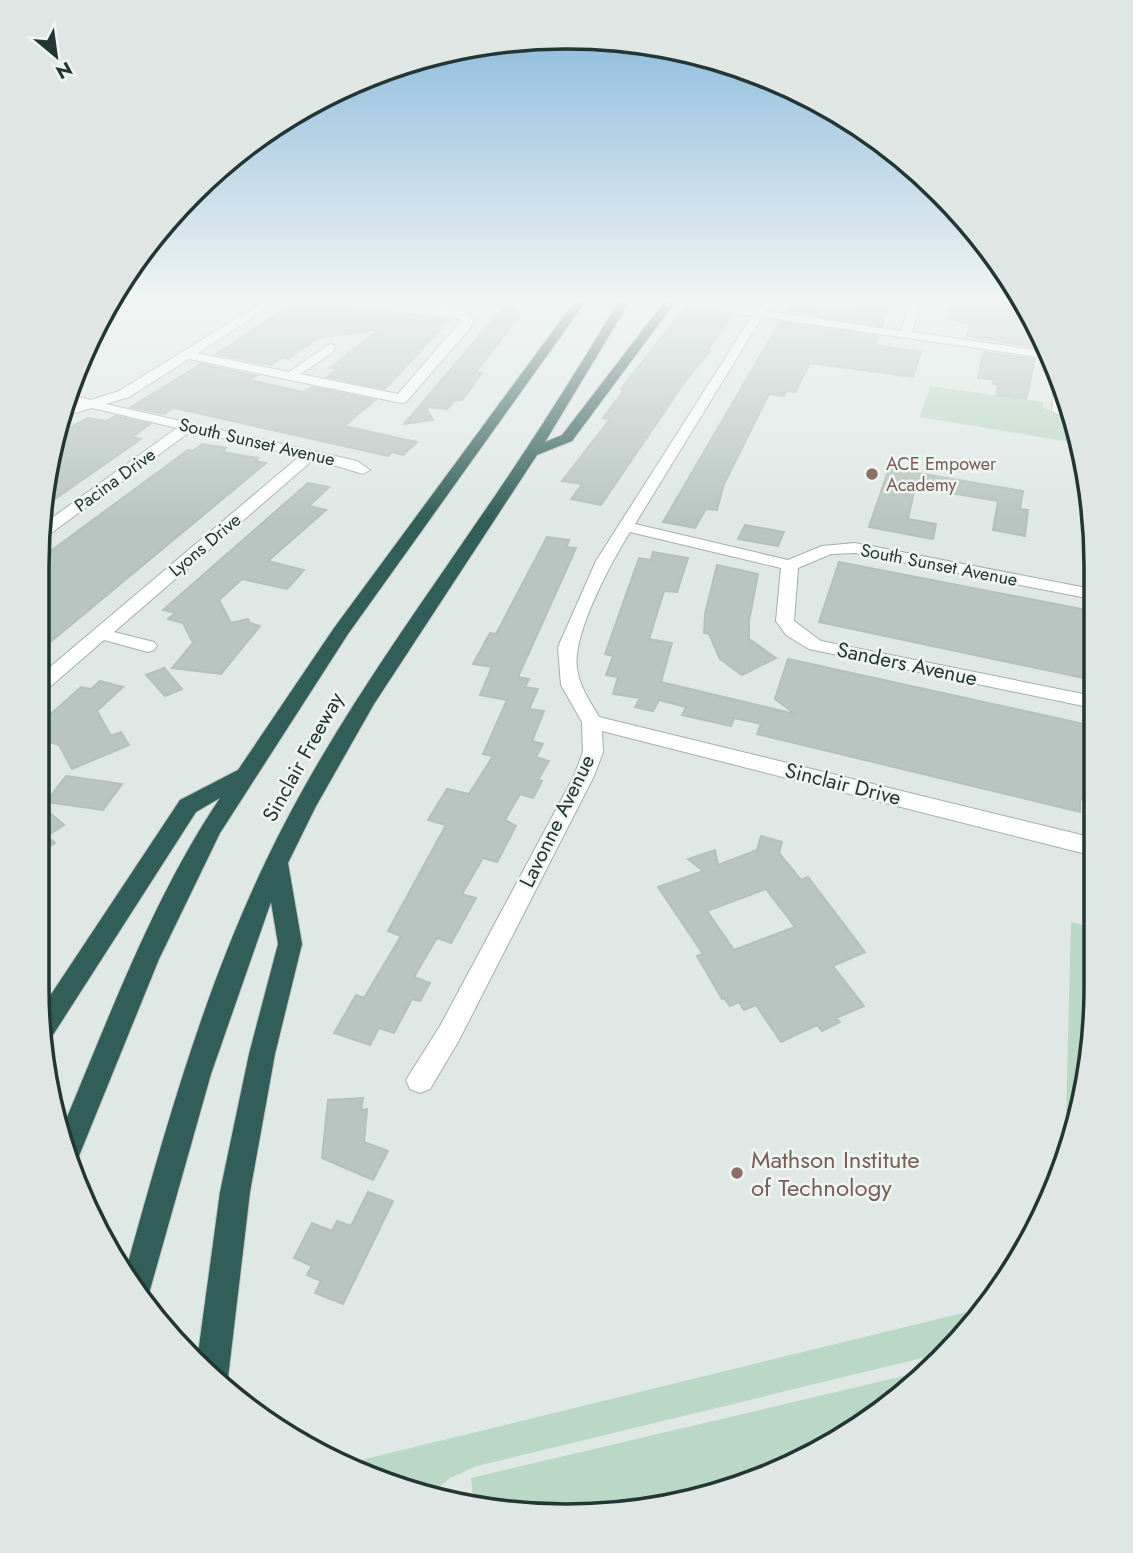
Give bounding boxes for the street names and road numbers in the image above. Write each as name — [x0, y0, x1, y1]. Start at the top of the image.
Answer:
street label: South Sunset Avenue — [176, 411, 338, 473]
street label: Pacina Drive — [69, 442, 161, 518]
street label: Lyons Drive — [163, 507, 247, 583]
street label: South Sunset Avenue — [858, 537, 1020, 593]
street label: Sanders Avenue — [834, 634, 980, 694]
street label: Sinclair Freeway — [255, 686, 351, 827]
street label: Lavonne Avenue — [512, 749, 602, 892]
street label: Sinclair Drive — [782, 755, 904, 813]

